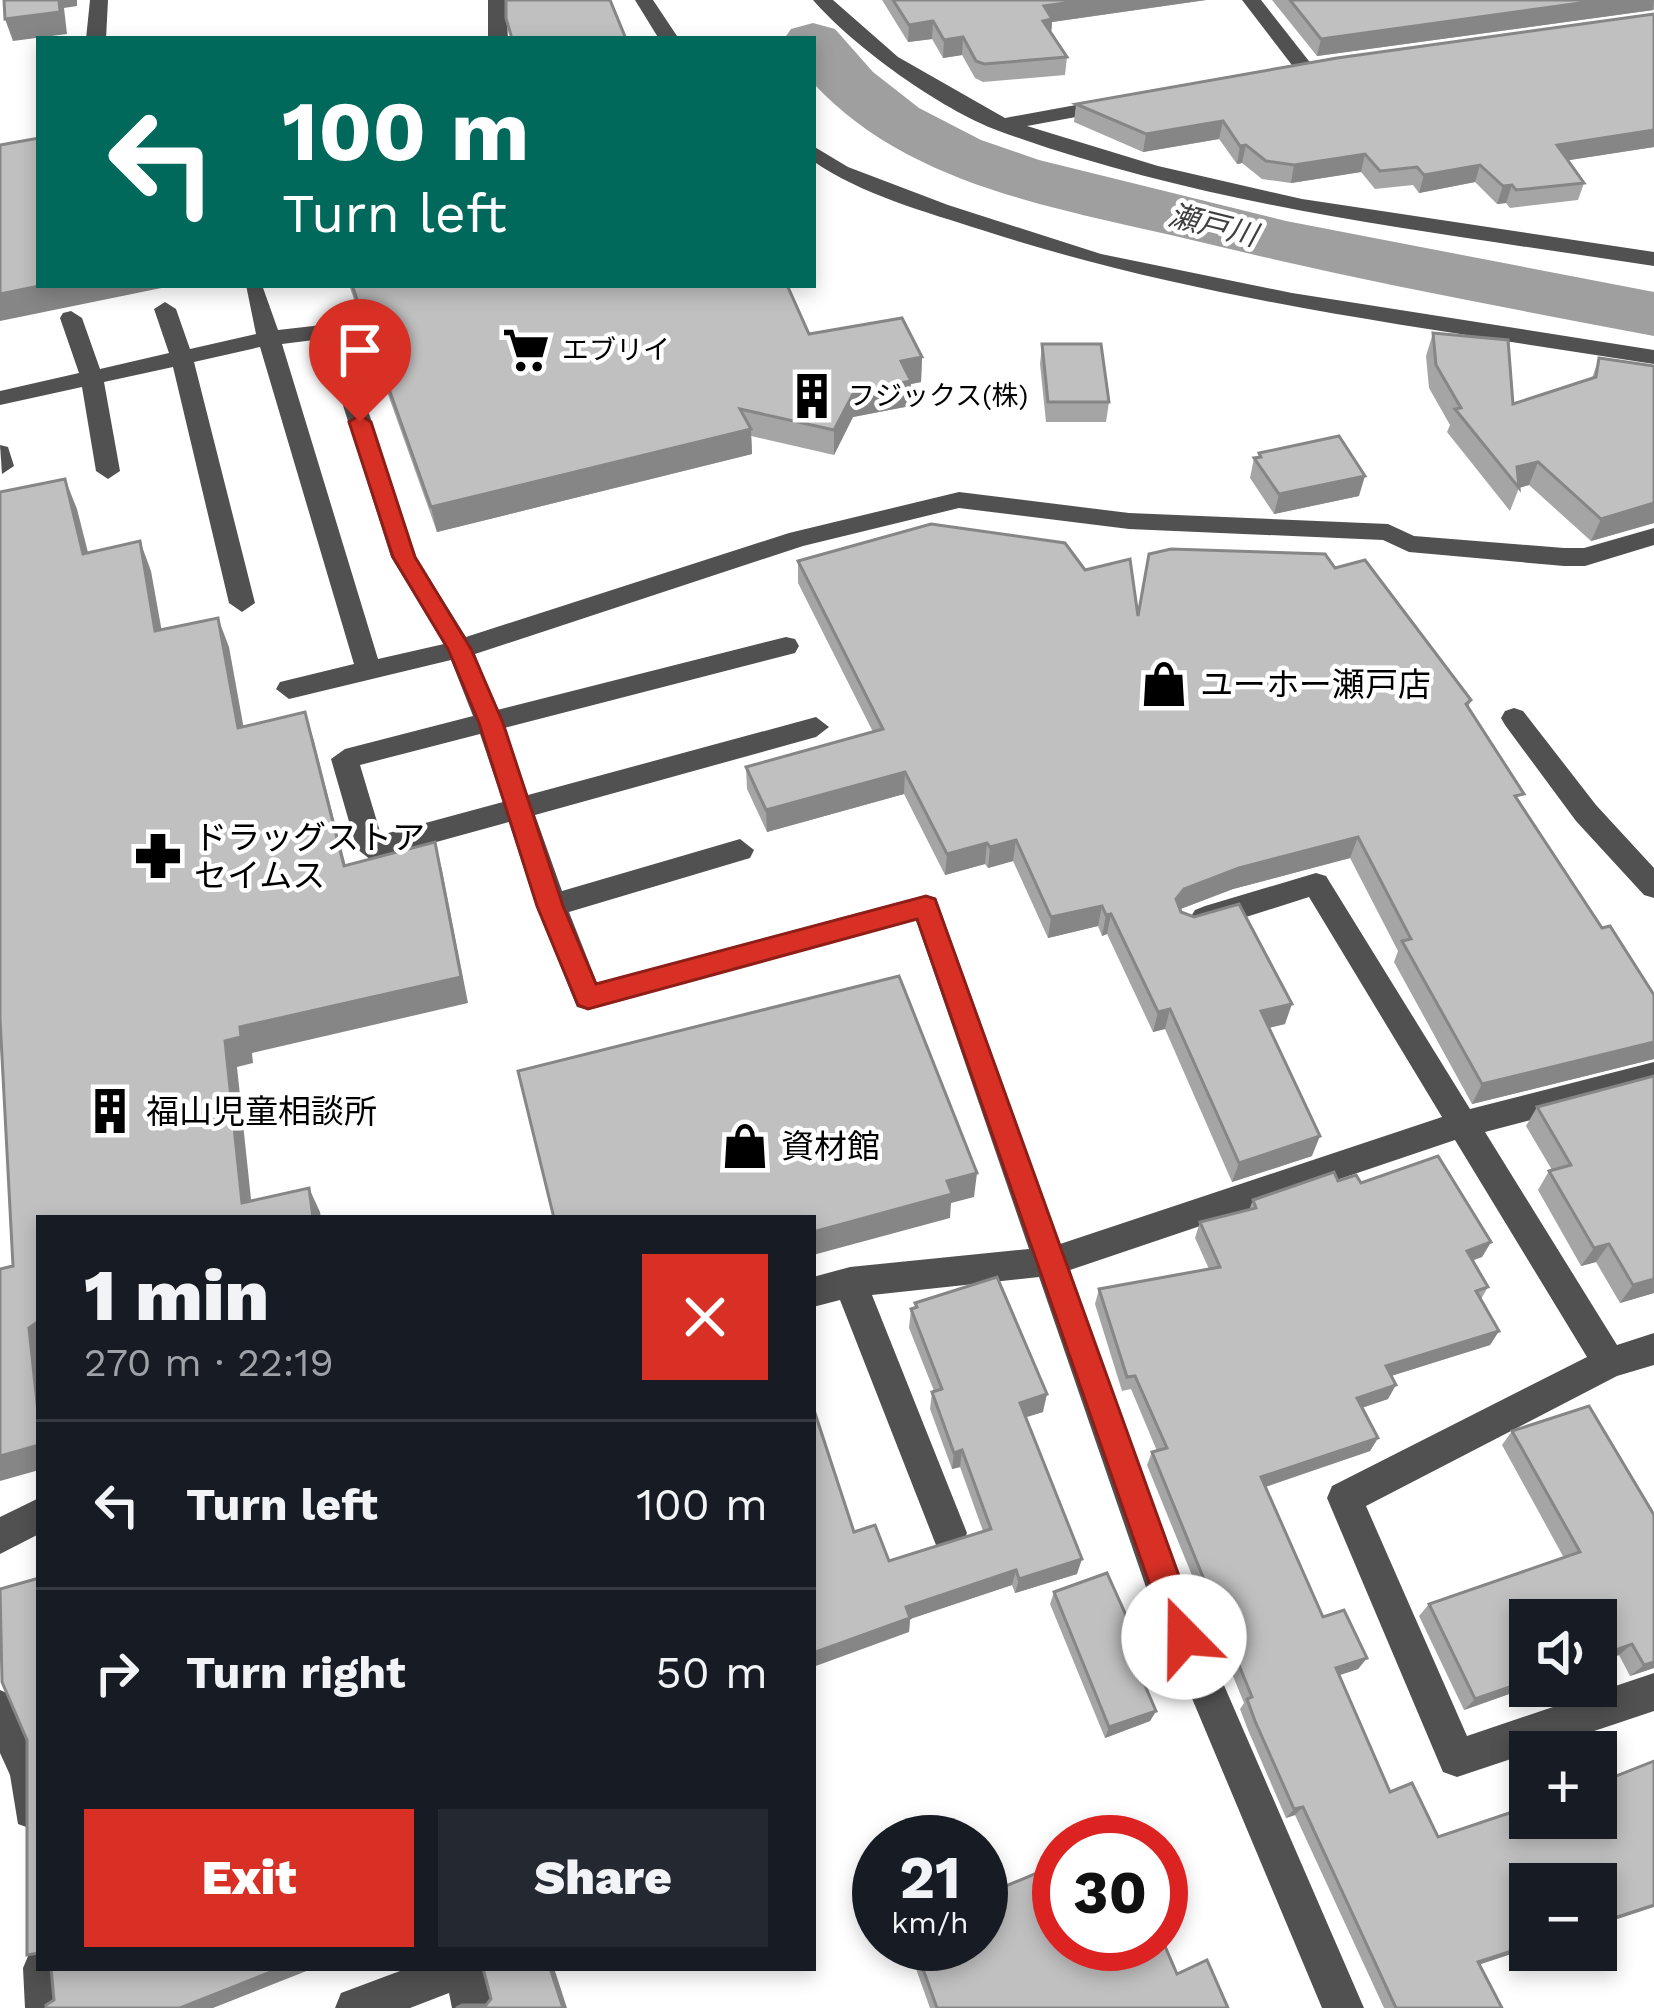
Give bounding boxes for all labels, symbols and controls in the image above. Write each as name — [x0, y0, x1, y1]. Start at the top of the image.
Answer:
text: 100 m — [282, 82, 529, 180]
icon: left — [84, 84, 240, 240]
text: Turn left — [282, 182, 507, 245]
water label: 瀬戸川 — [1165, 197, 1264, 254]
pin — [309, 299, 411, 422]
icon: arrive — [327, 317, 393, 383]
supermarket icon: エブリイ — [501, 325, 551, 375]
place label: エブリイ — [562, 334, 670, 366]
building icon: フジックス(株) — [787, 371, 837, 421]
place label: フジックス(株) — [848, 380, 1028, 412]
shop icon: ユーホー瀬戸店 — [1139, 659, 1189, 709]
place label: ユーホー瀬戸店 — [1200, 665, 1431, 704]
place label: ドラッグストア セイムス — [194, 818, 425, 895]
pharmacy icon: ドラッグストア セイムス — [133, 831, 183, 881]
building icon: 福山児童相談所 — [85, 1086, 135, 1136]
place label: 福山児童相談所 — [146, 1092, 377, 1131]
shop icon: 資材館 — [720, 1121, 770, 1171]
place label: 資材館 — [781, 1127, 880, 1166]
text: 1 min — [84, 1253, 269, 1337]
button: close — [642, 1254, 768, 1380]
text: 270 m · 22:19 — [84, 1340, 333, 1385]
icon: left — [84, 1472, 150, 1538]
text: Turn left — [186, 1478, 378, 1531]
text: 100 m — [636, 1478, 768, 1531]
position arrow — [1121, 1574, 1247, 1700]
map controls — [1509, 1599, 1617, 1971]
button: sound — [1509, 1599, 1617, 1707]
icon: right — [84, 1640, 150, 1706]
text: Turn right — [186, 1646, 406, 1699]
text: 50 m — [656, 1646, 768, 1699]
button: + — [1509, 1731, 1617, 1839]
button: Exit — [84, 1809, 414, 1947]
button: Share — [438, 1809, 768, 1947]
speed limit sign: 30 — [1032, 1815, 1188, 1971]
text: 21 — [899, 1842, 961, 1913]
button: − — [1509, 1863, 1617, 1971]
text: km/h — [891, 1905, 969, 1940]

